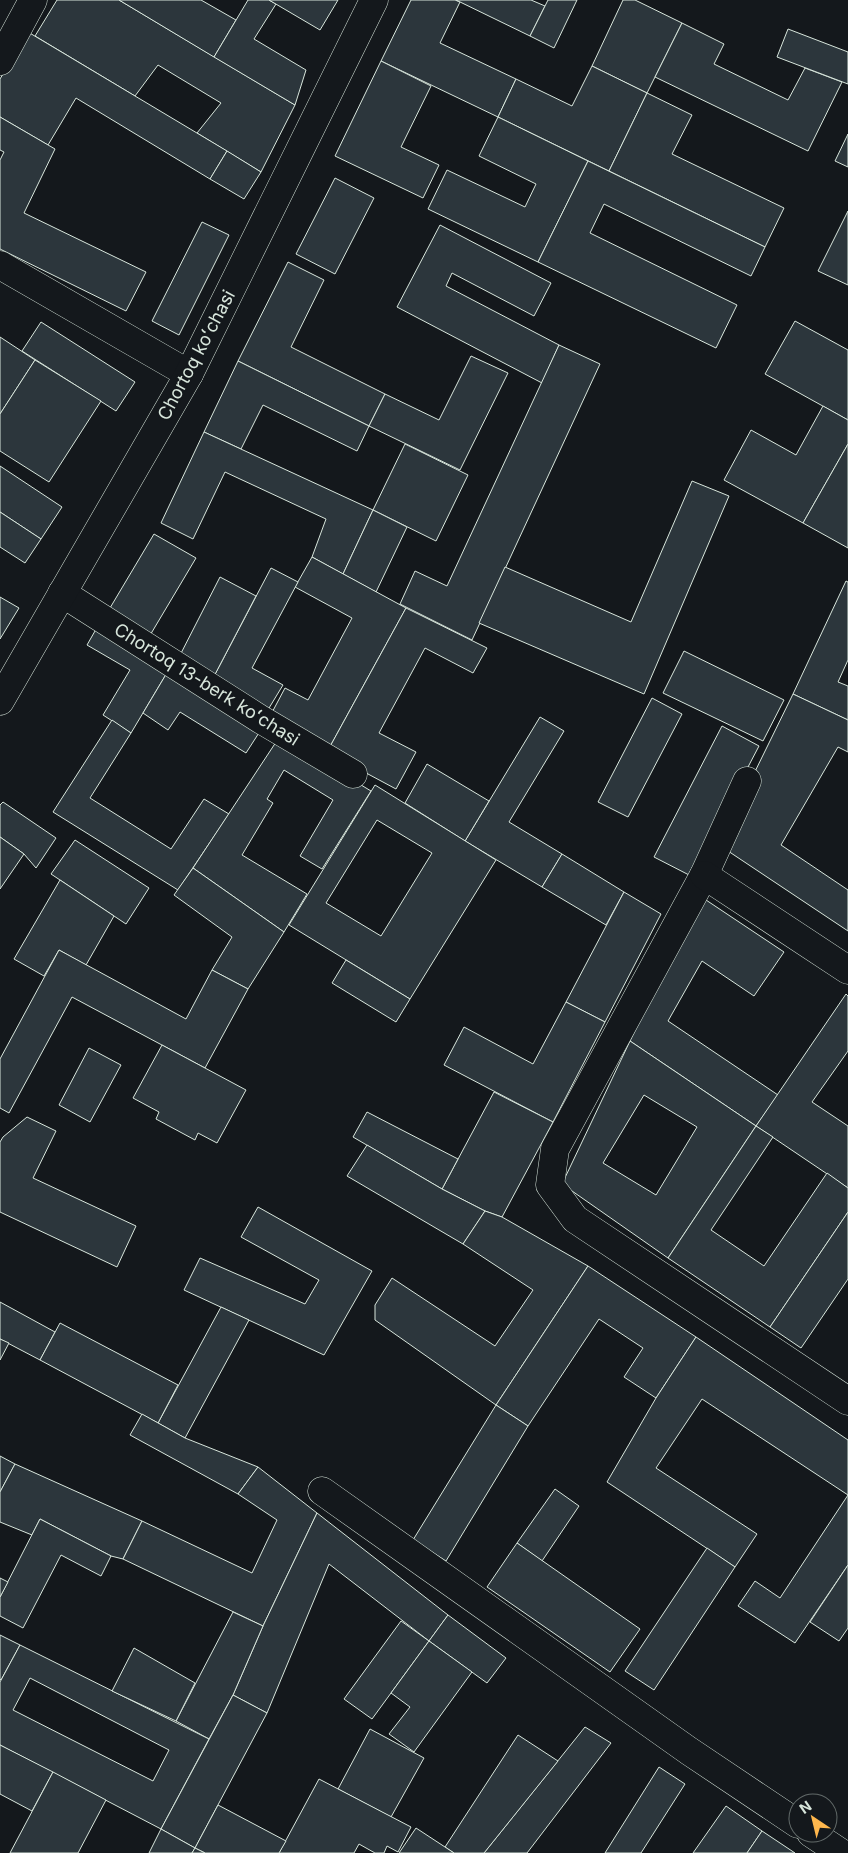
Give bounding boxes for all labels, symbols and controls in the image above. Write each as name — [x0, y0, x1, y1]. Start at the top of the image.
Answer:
street label: Chortoq koʻchasi — [153, 286, 239, 424]
street label: Chortoq 13-berk koʻchasi — [111, 618, 303, 750]
north arrow — [788, 1793, 838, 1843]
text: N — [796, 1797, 815, 1817]

